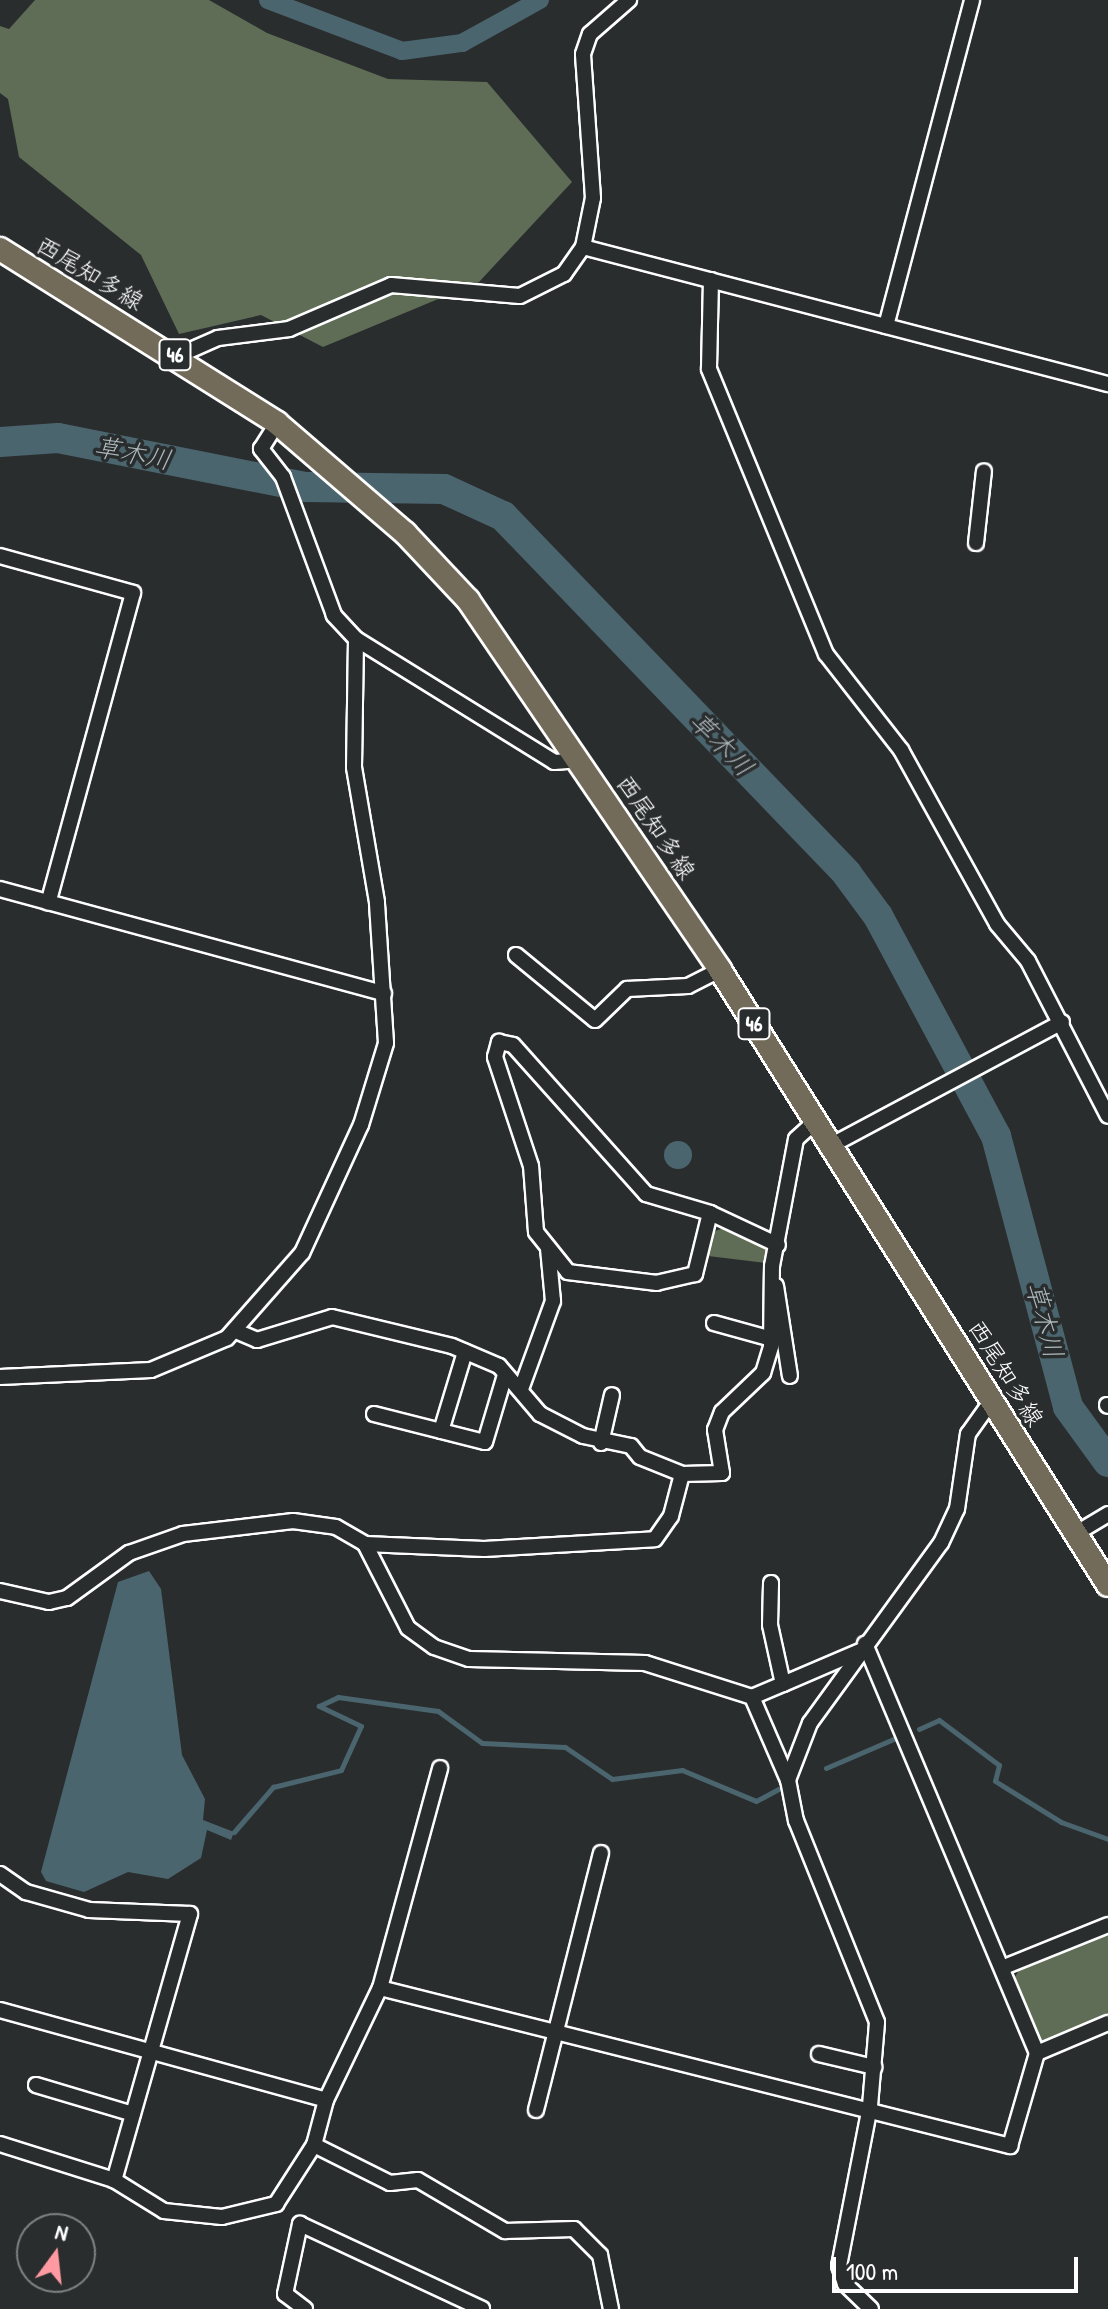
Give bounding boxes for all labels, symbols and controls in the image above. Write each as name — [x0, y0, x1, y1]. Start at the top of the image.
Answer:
street label: 西尾知多線 — [31, 230, 149, 316]
road number: 46 — [157, 337, 193, 373]
water label: 草木川 — [92, 430, 174, 476]
water label: 草木川 — [684, 705, 760, 783]
street label: 西尾知多線 — [611, 769, 701, 885]
road number: 46 — [736, 1006, 772, 1042]
water label: 草木川 — [1020, 1278, 1070, 1362]
street label: 西尾知多線 — [962, 1314, 1050, 1432]
north arrow — [16, 2213, 96, 2293]
text: N — [52, 2216, 71, 2248]
scale bar — [836, 2241, 1082, 2291]
text: 100 m — [846, 2255, 898, 2287]

